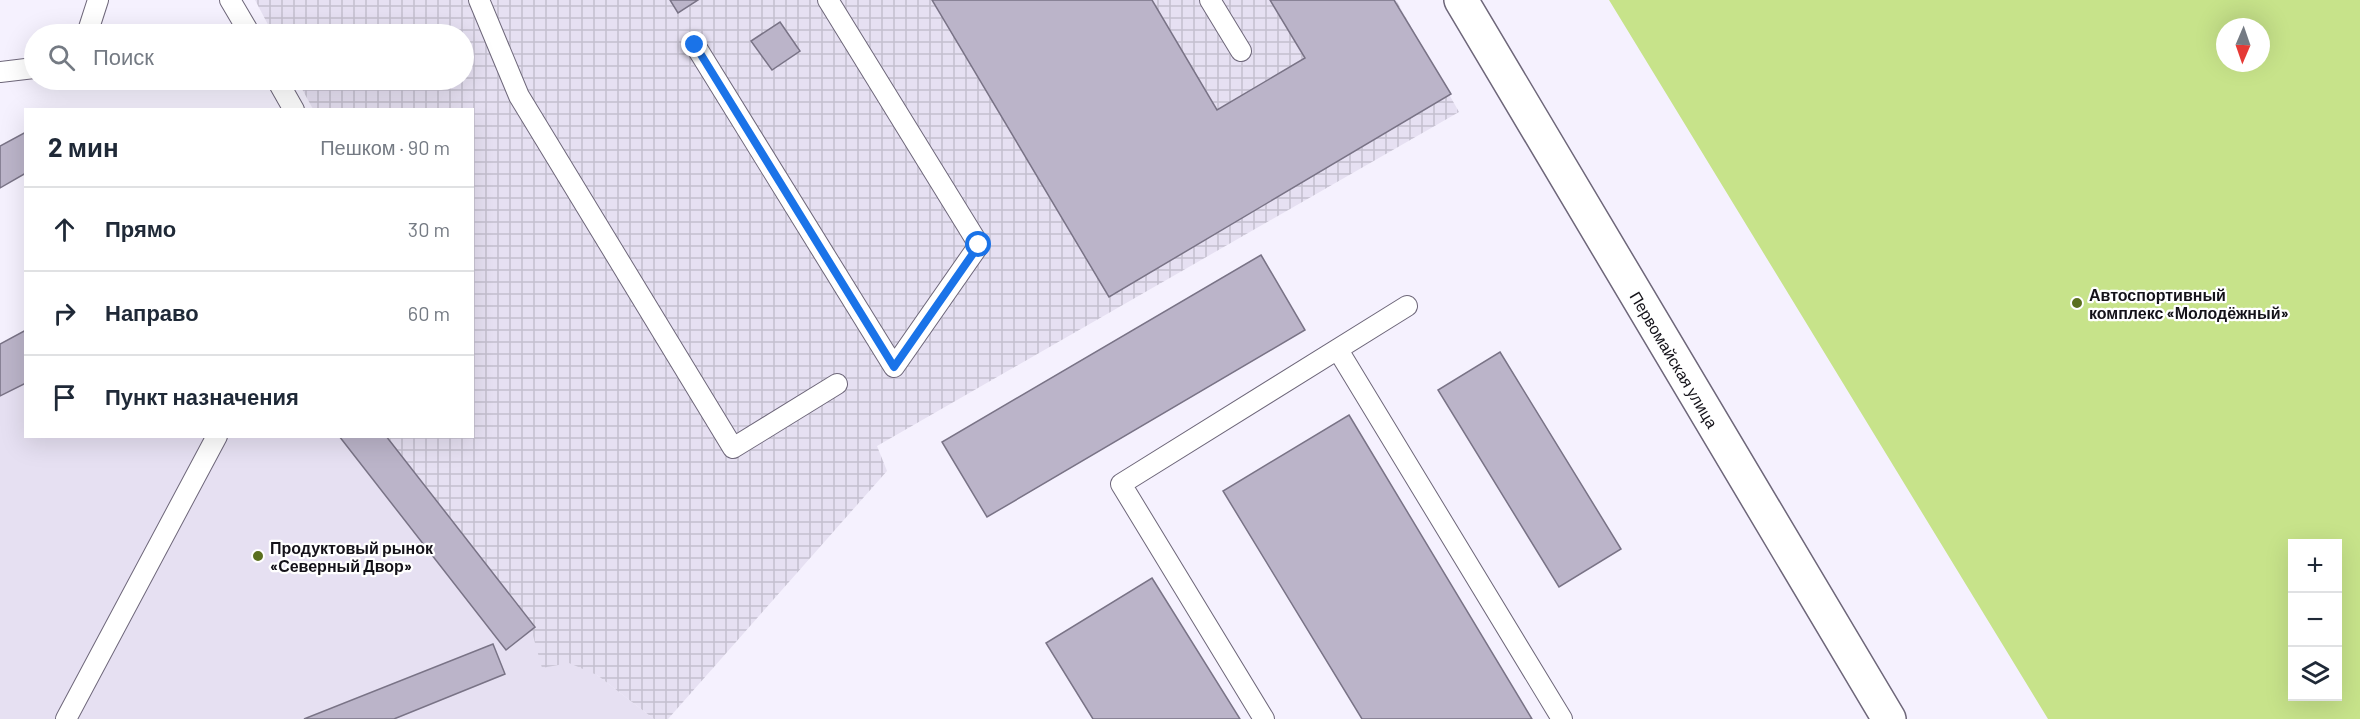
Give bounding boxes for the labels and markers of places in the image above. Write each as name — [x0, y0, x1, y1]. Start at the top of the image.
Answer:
place label: Автоспортивный комплекс «Молодёжный» — [2089, 285, 2289, 322]
marker: Автоспортивный комплекс «Молодёжный» — [2070, 296, 2084, 310]
place label: Продуктовый рынок «Северный Двор» — [270, 538, 434, 575]
marker: Продуктовый рынок «Северный Двор» — [251, 549, 265, 563]

